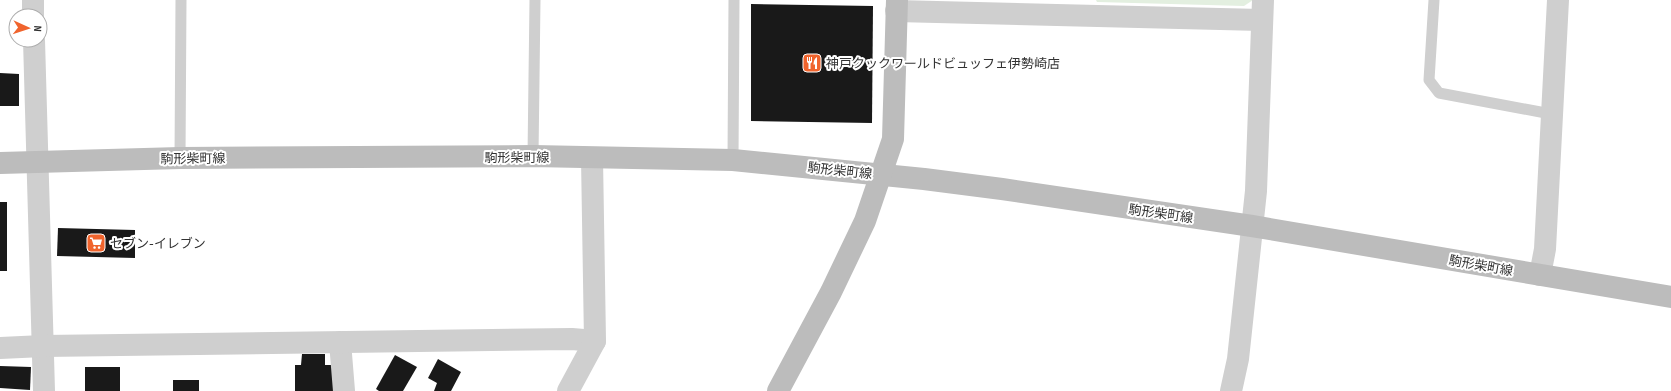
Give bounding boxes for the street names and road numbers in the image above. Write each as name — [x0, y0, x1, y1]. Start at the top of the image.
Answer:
street label: 駒形柴町線 — [160, 150, 226, 168]
street label: 駒形柴町線 — [484, 150, 550, 166]
street label: 駒形柴町線 — [807, 160, 873, 182]
street label: 駒形柴町線 — [1128, 202, 1194, 226]
street label: 駒形柴町線 — [1447, 252, 1514, 280]

